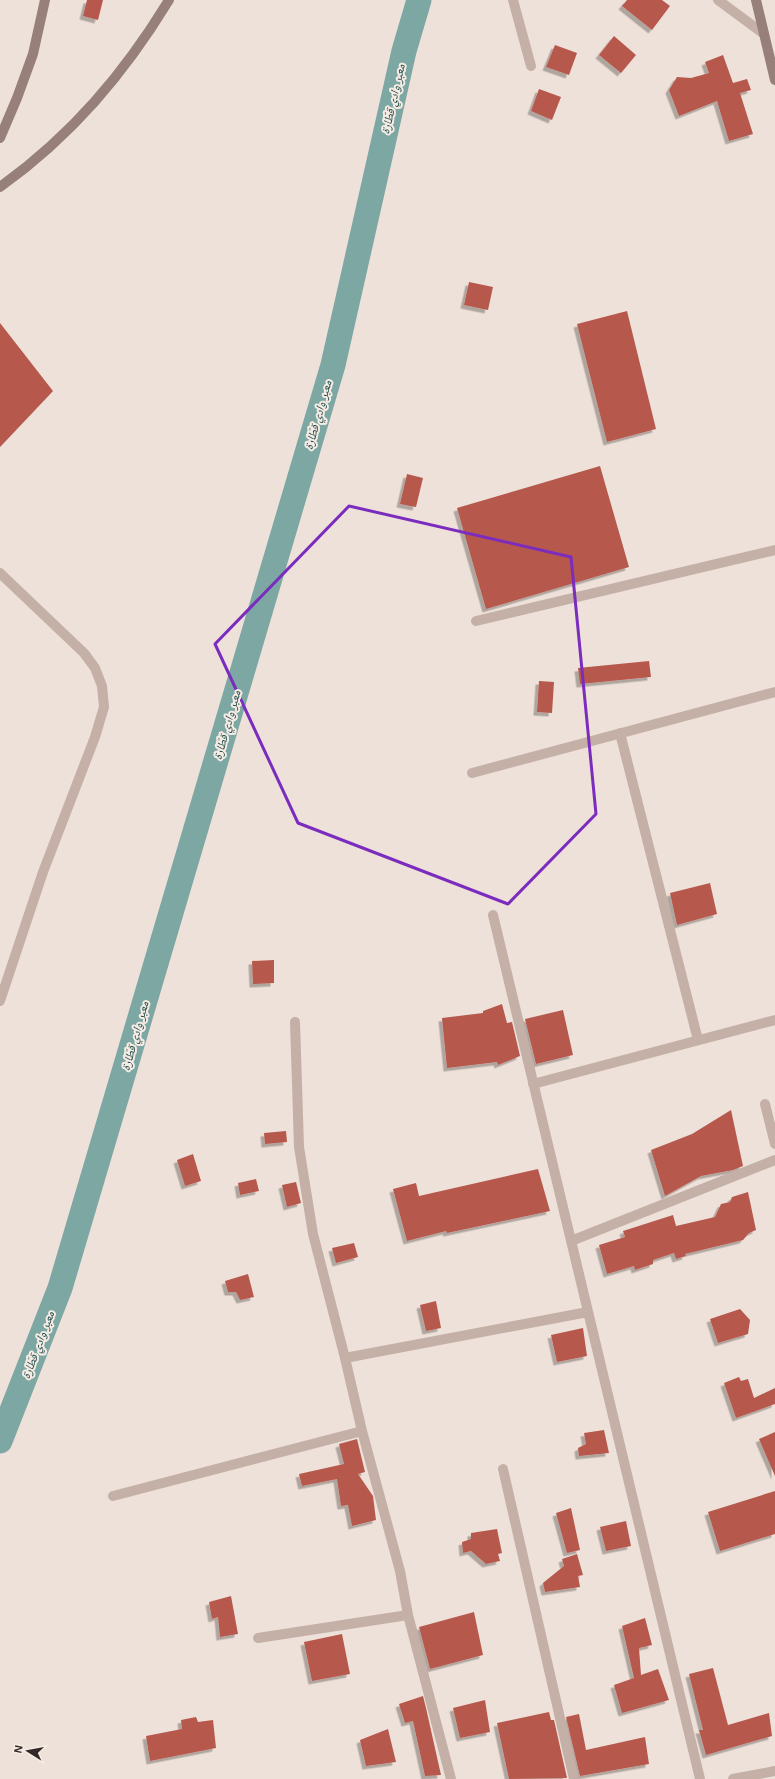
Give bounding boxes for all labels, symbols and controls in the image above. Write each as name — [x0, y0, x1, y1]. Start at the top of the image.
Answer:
water label: معبر وادي قطّارة — [378, 62, 411, 136]
water label: معبر وادي قطّارة — [301, 378, 338, 452]
water label: معبر وادي قطّارة — [210, 688, 247, 762]
water label: معبر وادي قطّارة — [118, 999, 155, 1073]
water label: معبر وادي قطّارة — [19, 1309, 60, 1382]
north arrow — [8, 1731, 48, 1771]
text: N — [12, 1744, 25, 1754]

